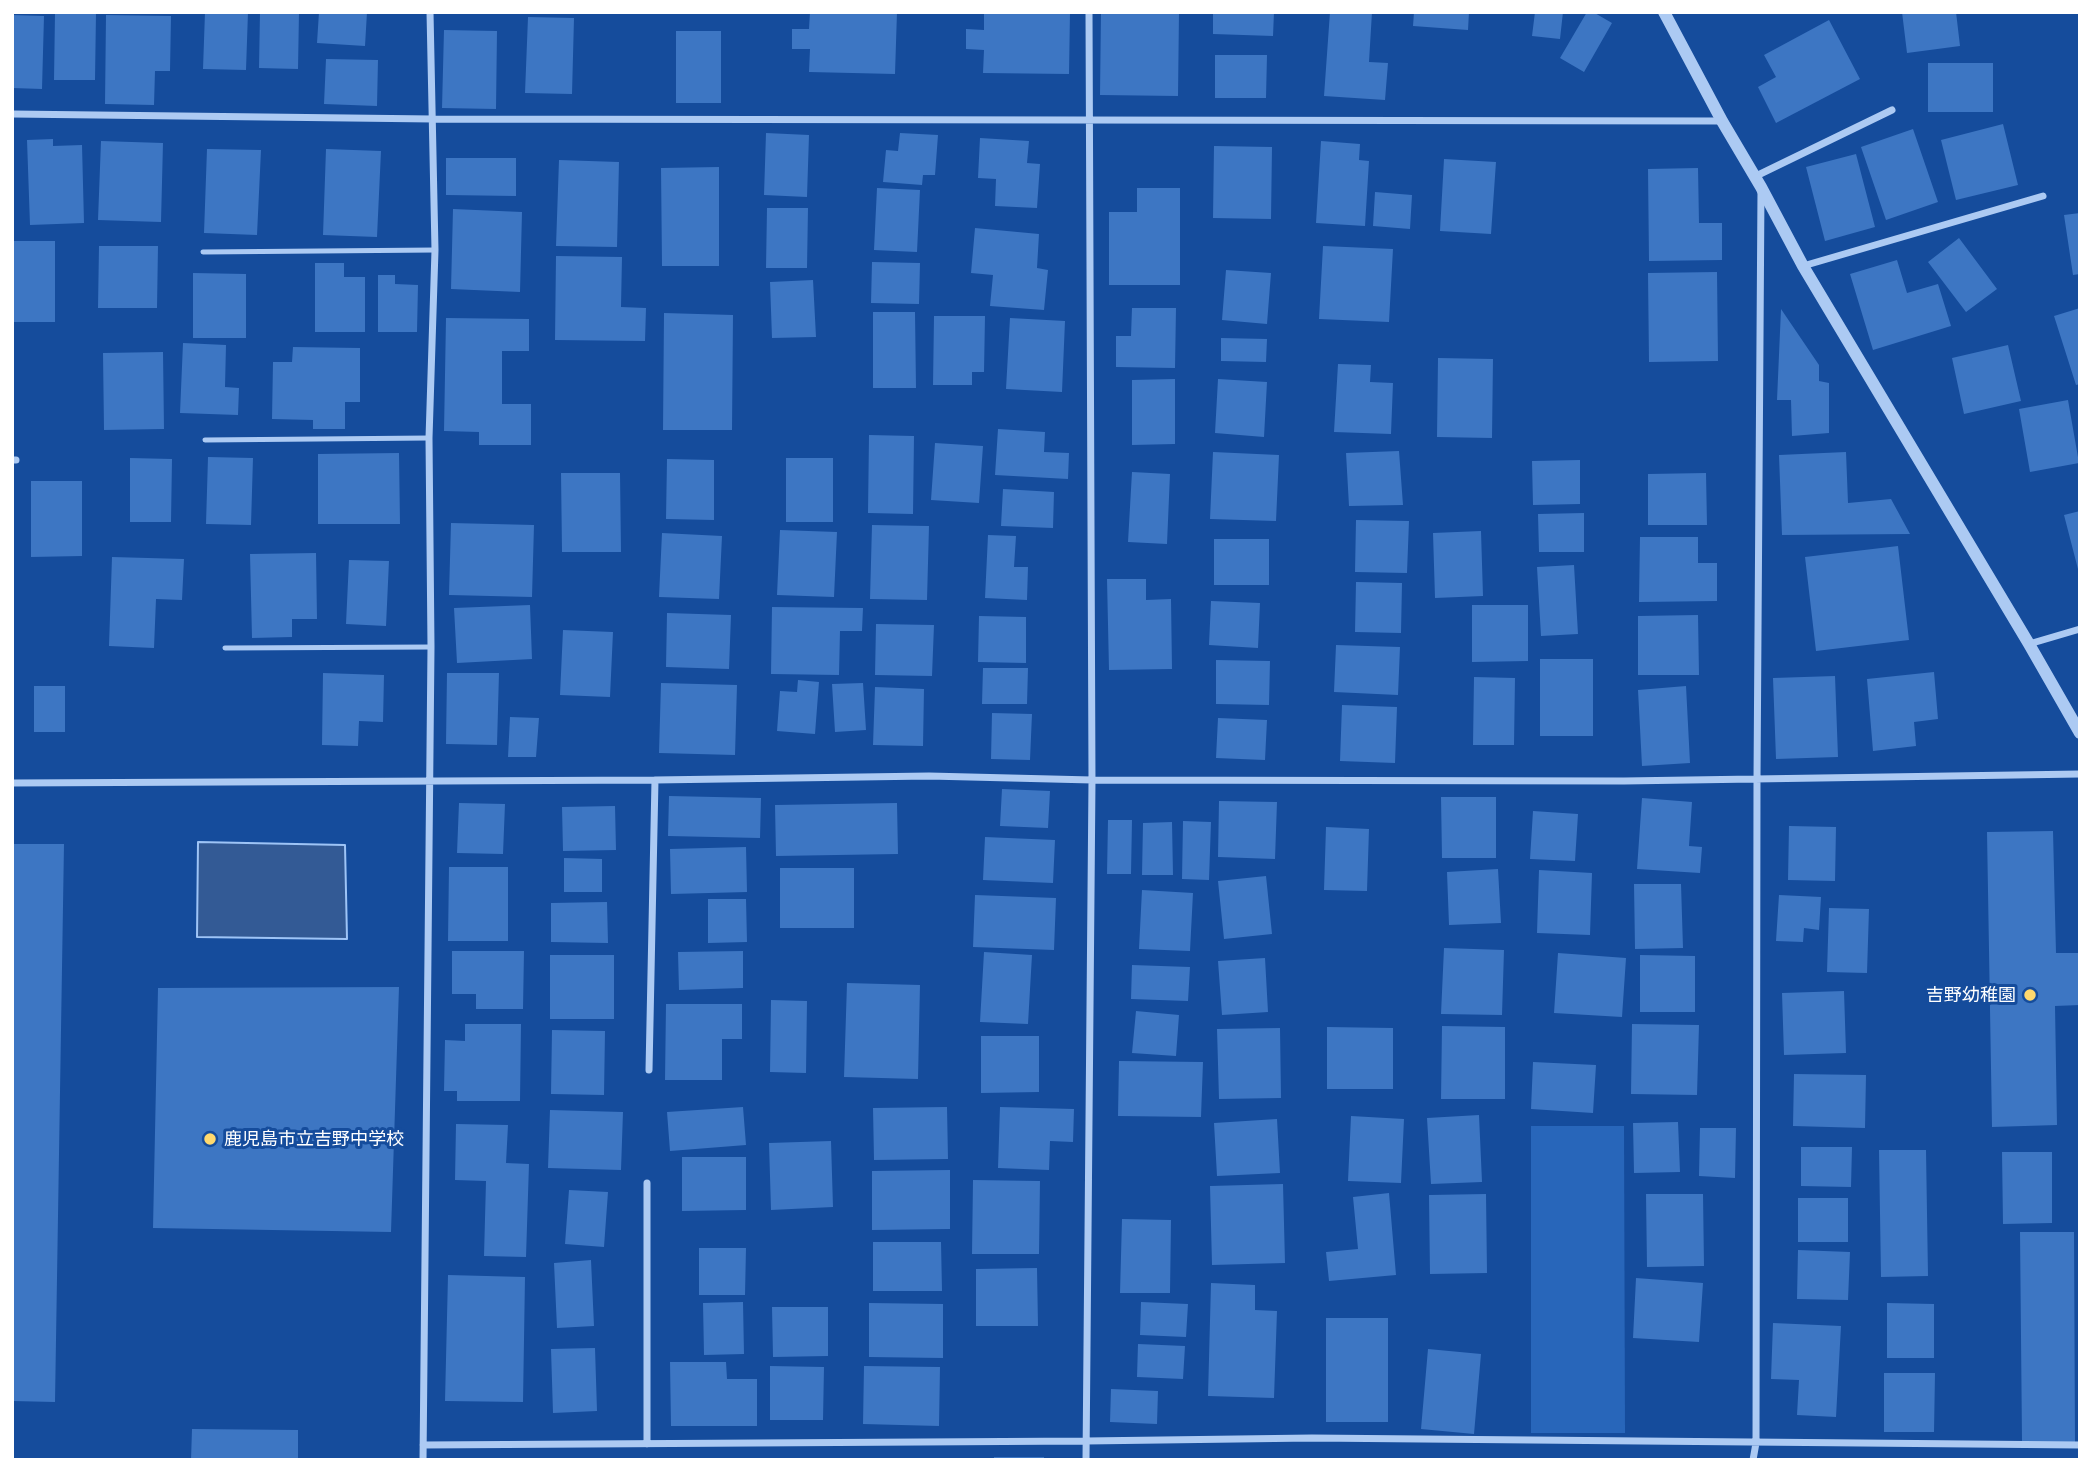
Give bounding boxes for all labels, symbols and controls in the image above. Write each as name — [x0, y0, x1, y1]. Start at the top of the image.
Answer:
place label: 吉野幼稚園 — [1926, 984, 2016, 1006]
marker: 吉野幼稚園 — [2022, 987, 2038, 1003]
place label: 鹿児島市立吉野中学校 — [224, 1128, 404, 1150]
marker: 鹿児島市立吉野中学校 — [202, 1131, 218, 1147]

